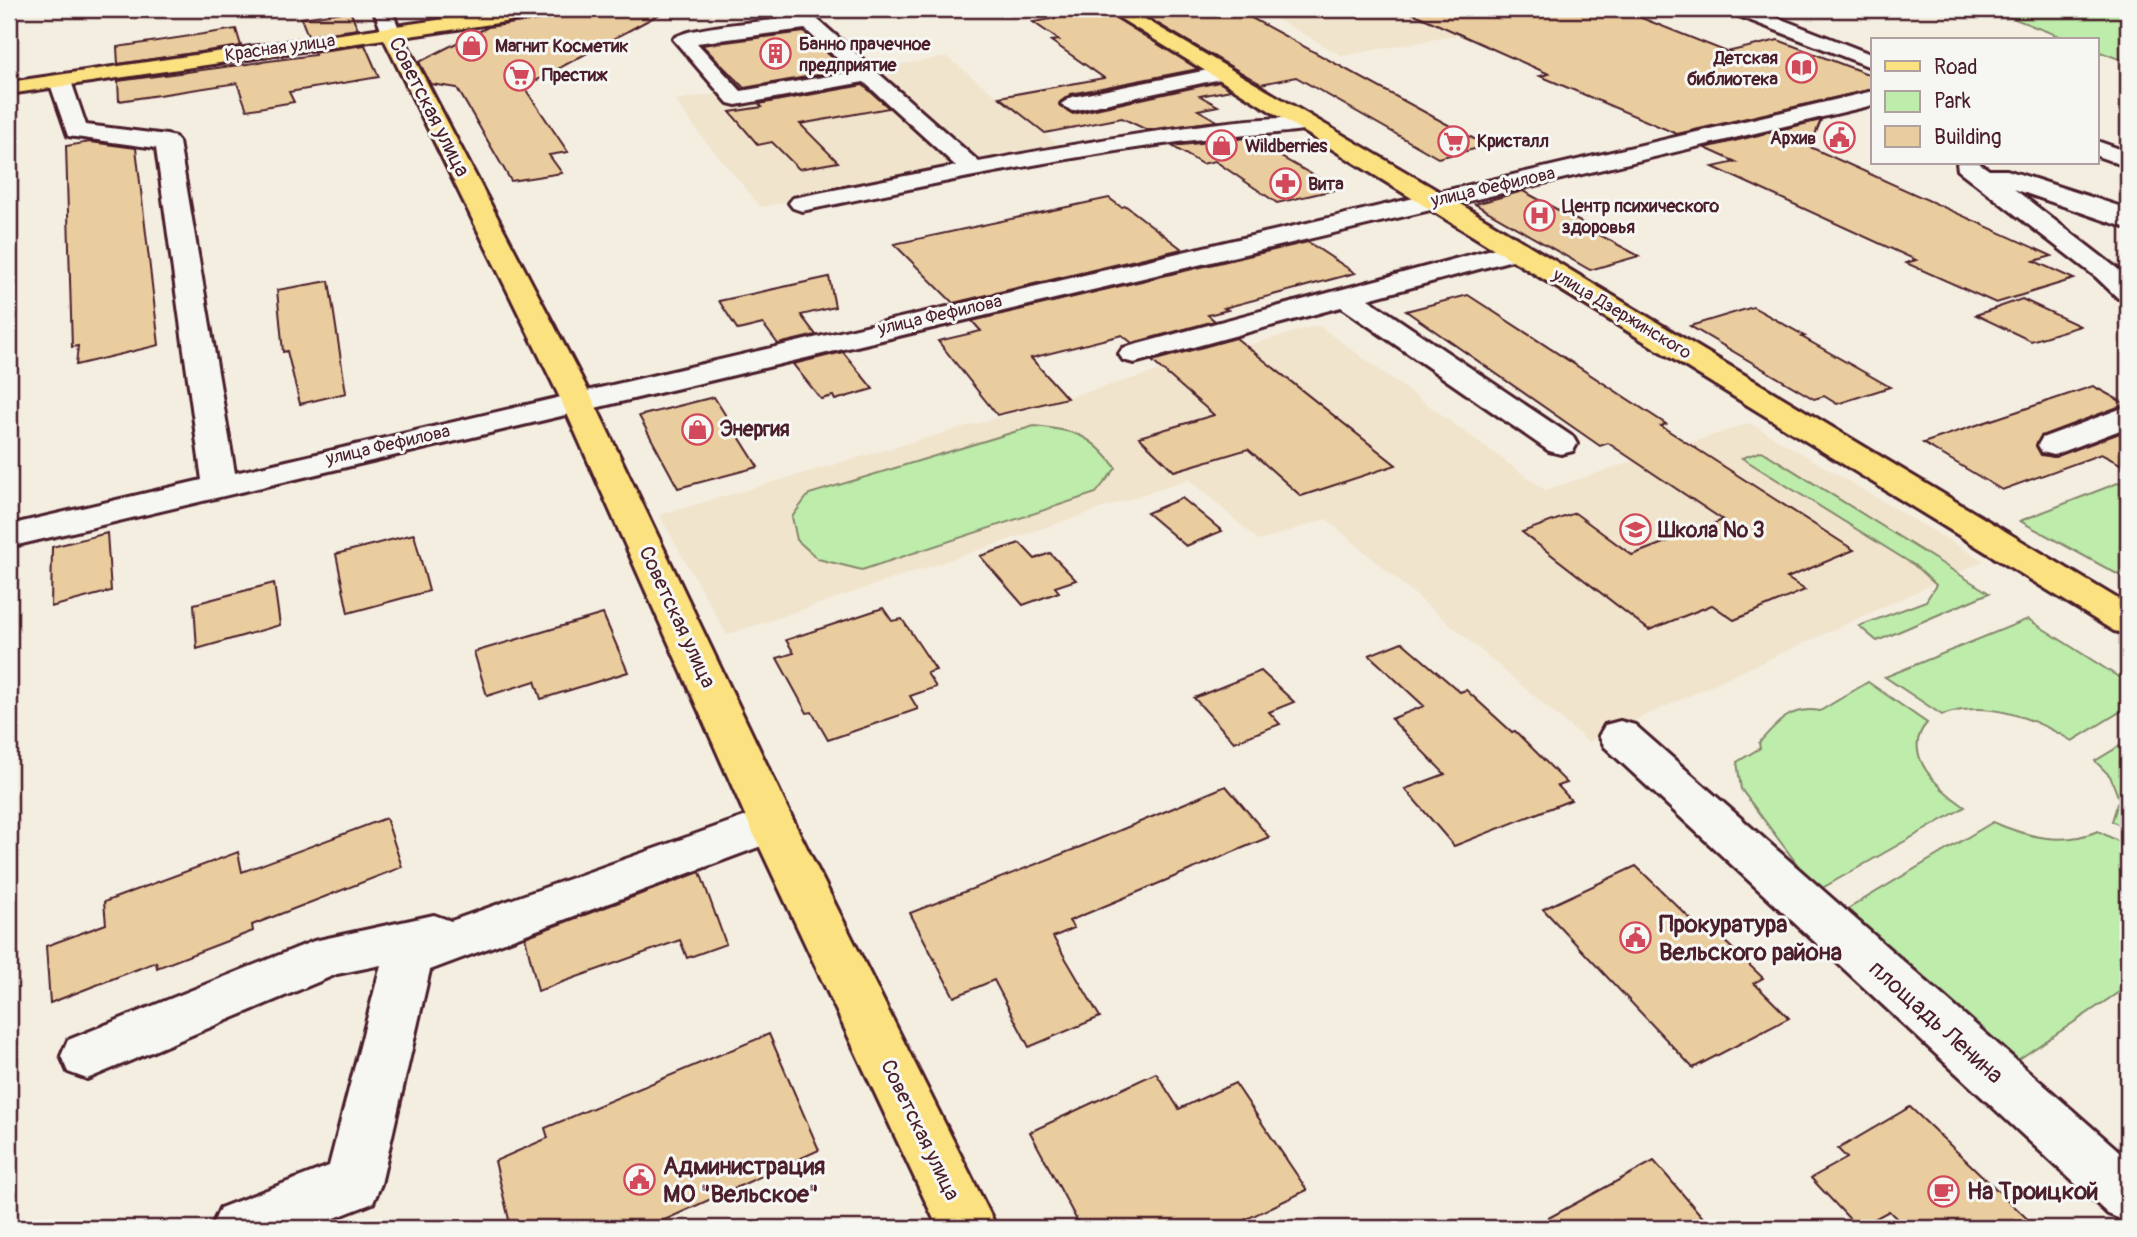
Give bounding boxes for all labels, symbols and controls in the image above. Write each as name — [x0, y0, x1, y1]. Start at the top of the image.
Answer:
street label: Красная улица — [223, 29, 337, 67]
shop icon: Магнит Косметик — [455, 29, 489, 63]
street label: Советская улица — [382, 33, 476, 181]
place label: Банно прачечное предприятие — [799, 33, 931, 77]
place label: Магнит Косметик — [495, 35, 629, 58]
building icon: Банно прачечное предприятие — [759, 37, 793, 71]
legend — [1871, 38, 2098, 164]
place label: Детская библиотека — [1687, 47, 1779, 91]
library icon: Детская библиотека — [1784, 51, 1818, 85]
text: Road — [1934, 54, 1978, 81]
supermarket icon: Престиж — [502, 58, 536, 92]
place label: Престиж — [542, 64, 608, 87]
text: Park — [1934, 88, 1971, 115]
public building icon: Архив — [1822, 121, 1856, 155]
supermarket icon: Кристалл — [1437, 124, 1471, 158]
text: Building — [1934, 124, 2001, 151]
place label: Архив — [1770, 127, 1816, 150]
shop icon: Wildberries — [1205, 129, 1239, 163]
place label: Кристалл — [1477, 130, 1549, 153]
place label: Wildberries — [1245, 135, 1328, 158]
street label: улица Фефилова — [1428, 162, 1557, 213]
pharmacy icon: Вита — [1268, 167, 1302, 201]
place label: Вита — [1308, 173, 1344, 196]
place label: Центр психического здоровья — [1562, 195, 1720, 239]
hospital icon: Центр психического здоровья — [1522, 199, 1556, 233]
street label: улица Дзержинского — [1548, 263, 1696, 365]
street label: улица Фефилова — [875, 290, 1004, 341]
shop icon: Энергия — [680, 412, 714, 446]
place label: Энергия — [720, 416, 790, 443]
street label: улица Фефилова — [323, 420, 452, 471]
school or university icon: Школа № 3 — [1618, 513, 1652, 547]
place label: Школа № 3 — [1657, 517, 1764, 544]
street label: Советская улица — [632, 542, 722, 692]
place label: Прокуратура Вельского района — [1659, 910, 1842, 967]
public building icon: Прокуратура Вельского района — [1619, 921, 1653, 955]
street label: площадь Ленина — [1863, 954, 2009, 1090]
street label: Советская улица — [874, 1055, 966, 1205]
place label: Администрация МО "Вельское" — [663, 1152, 825, 1209]
public building icon: Администрация МО "Вельское" — [623, 1163, 657, 1197]
cafe icon: На Троицкой — [1927, 1174, 1961, 1208]
place label: На Троицкой — [1967, 1177, 2099, 1206]

